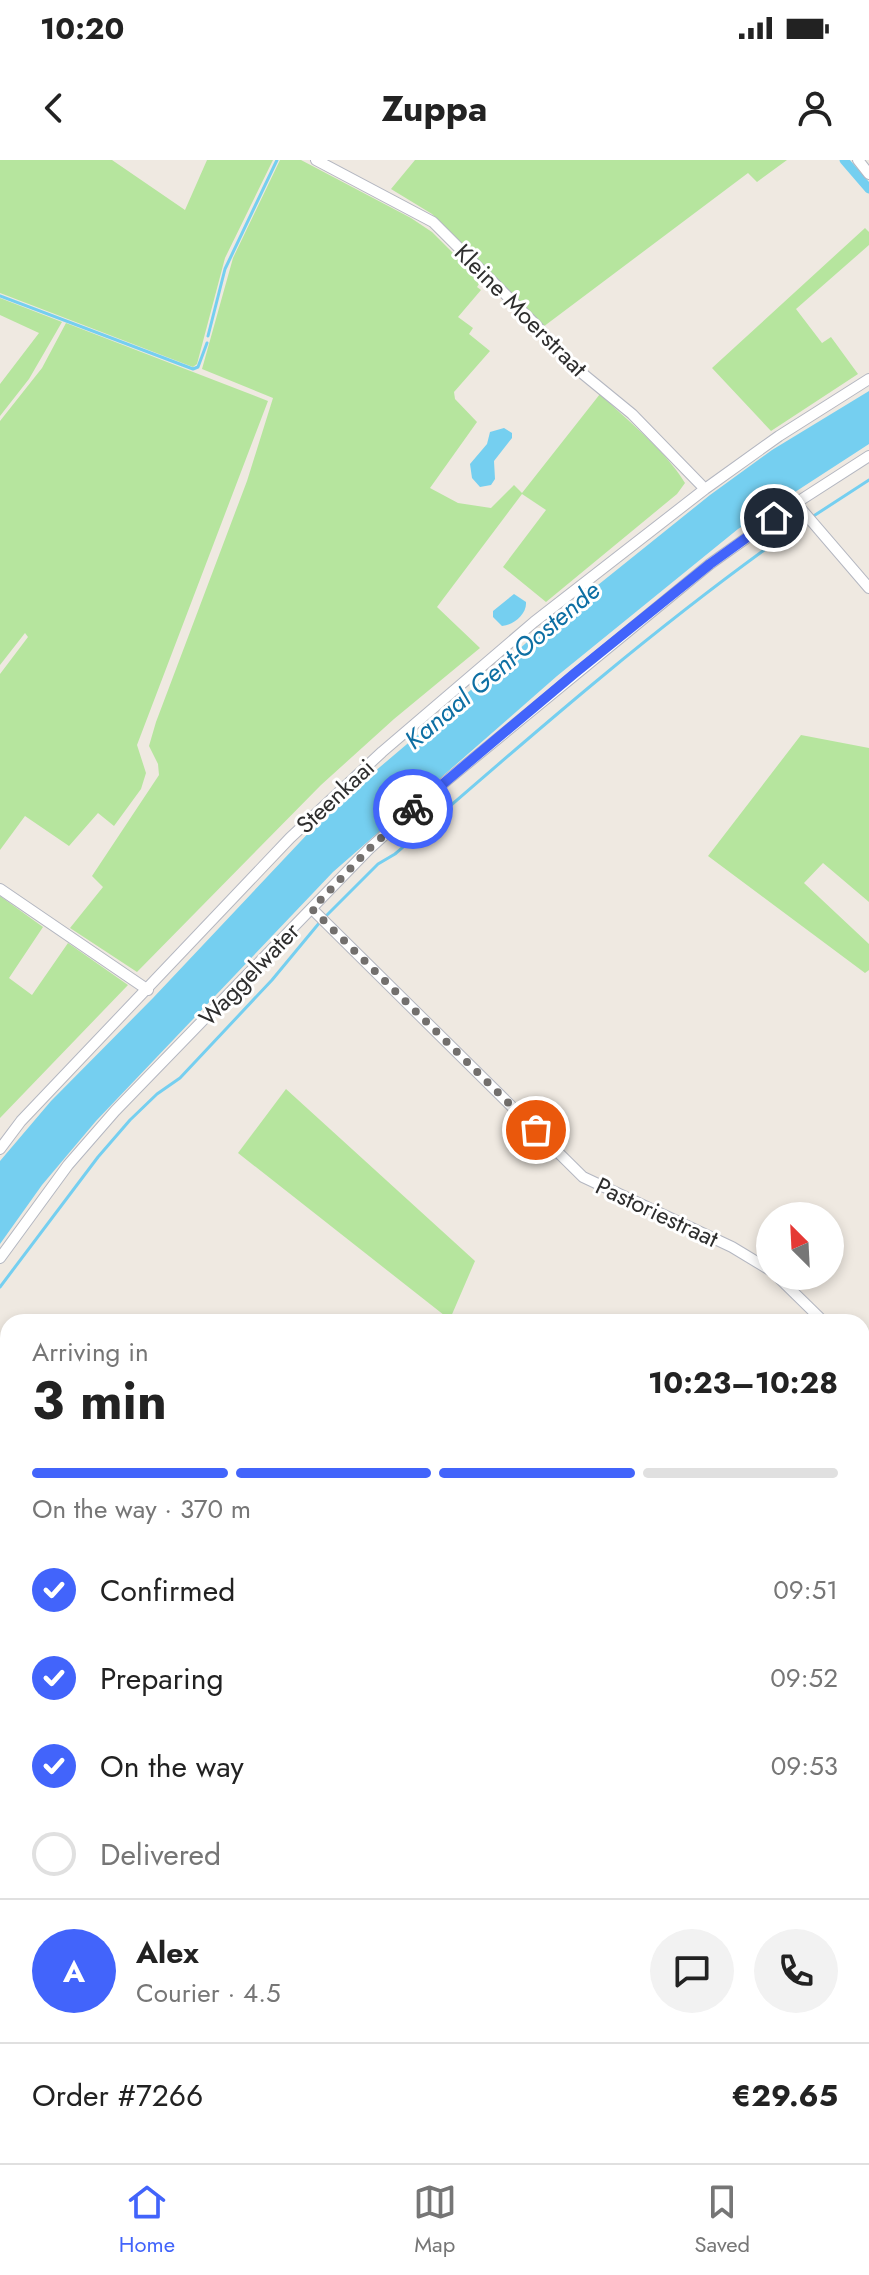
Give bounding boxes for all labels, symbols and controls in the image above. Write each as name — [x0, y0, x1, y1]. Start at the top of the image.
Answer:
text: 10:20 — [40, 7, 124, 50]
text: Zuppa — [382, 82, 487, 134]
icon: back — [32, 86, 76, 130]
icon: person — [793, 86, 837, 130]
street label: Kleine Moerstraat — [447, 236, 596, 385]
pin — [740, 484, 808, 552]
icon: home — [752, 496, 796, 540]
water label: Kanaal Gent-Oostende — [396, 572, 608, 758]
street label: Steenkaai — [288, 750, 382, 842]
courier — [373, 769, 453, 849]
icon: bike — [391, 787, 435, 831]
street label: Waggelwater — [190, 914, 308, 1034]
pin — [502, 1096, 570, 1164]
icon: bag — [514, 1108, 558, 1152]
street label: Pastoriestraat — [590, 1168, 724, 1256]
north arrow — [756, 1202, 844, 1290]
map controls — [756, 1202, 844, 1290]
text: Arriving in — [32, 1333, 149, 1371]
text: 10:23–10:28 — [648, 1361, 838, 1404]
text: 3 min — [32, 1363, 167, 1439]
text: On the way · 370 m — [32, 1490, 251, 1528]
icon: check — [32, 1568, 76, 1612]
text: Confirmed — [100, 1569, 235, 1612]
text: 09:51 — [773, 1571, 838, 1609]
icon: check — [32, 1656, 76, 1700]
text: Preparing — [100, 1657, 224, 1700]
text: 09:52 — [770, 1659, 838, 1697]
icon: check — [32, 1744, 76, 1788]
text: On the way — [100, 1745, 244, 1788]
text: 09:53 — [771, 1747, 838, 1785]
text: Delivered — [100, 1833, 221, 1876]
button: chat — [650, 1929, 734, 2013]
button: phone — [754, 1929, 838, 2013]
text: Alex — [136, 1931, 199, 1974]
text: A — [63, 1950, 85, 1993]
text: Courier · 4.5 — [136, 1974, 281, 2012]
text: Order #7266 — [32, 2074, 203, 2117]
text: €29.65 — [732, 2074, 838, 2117]
tab: Home — [119, 2180, 175, 2260]
tab: Map — [413, 2180, 457, 2260]
tab: Saved — [694, 2180, 750, 2260]

